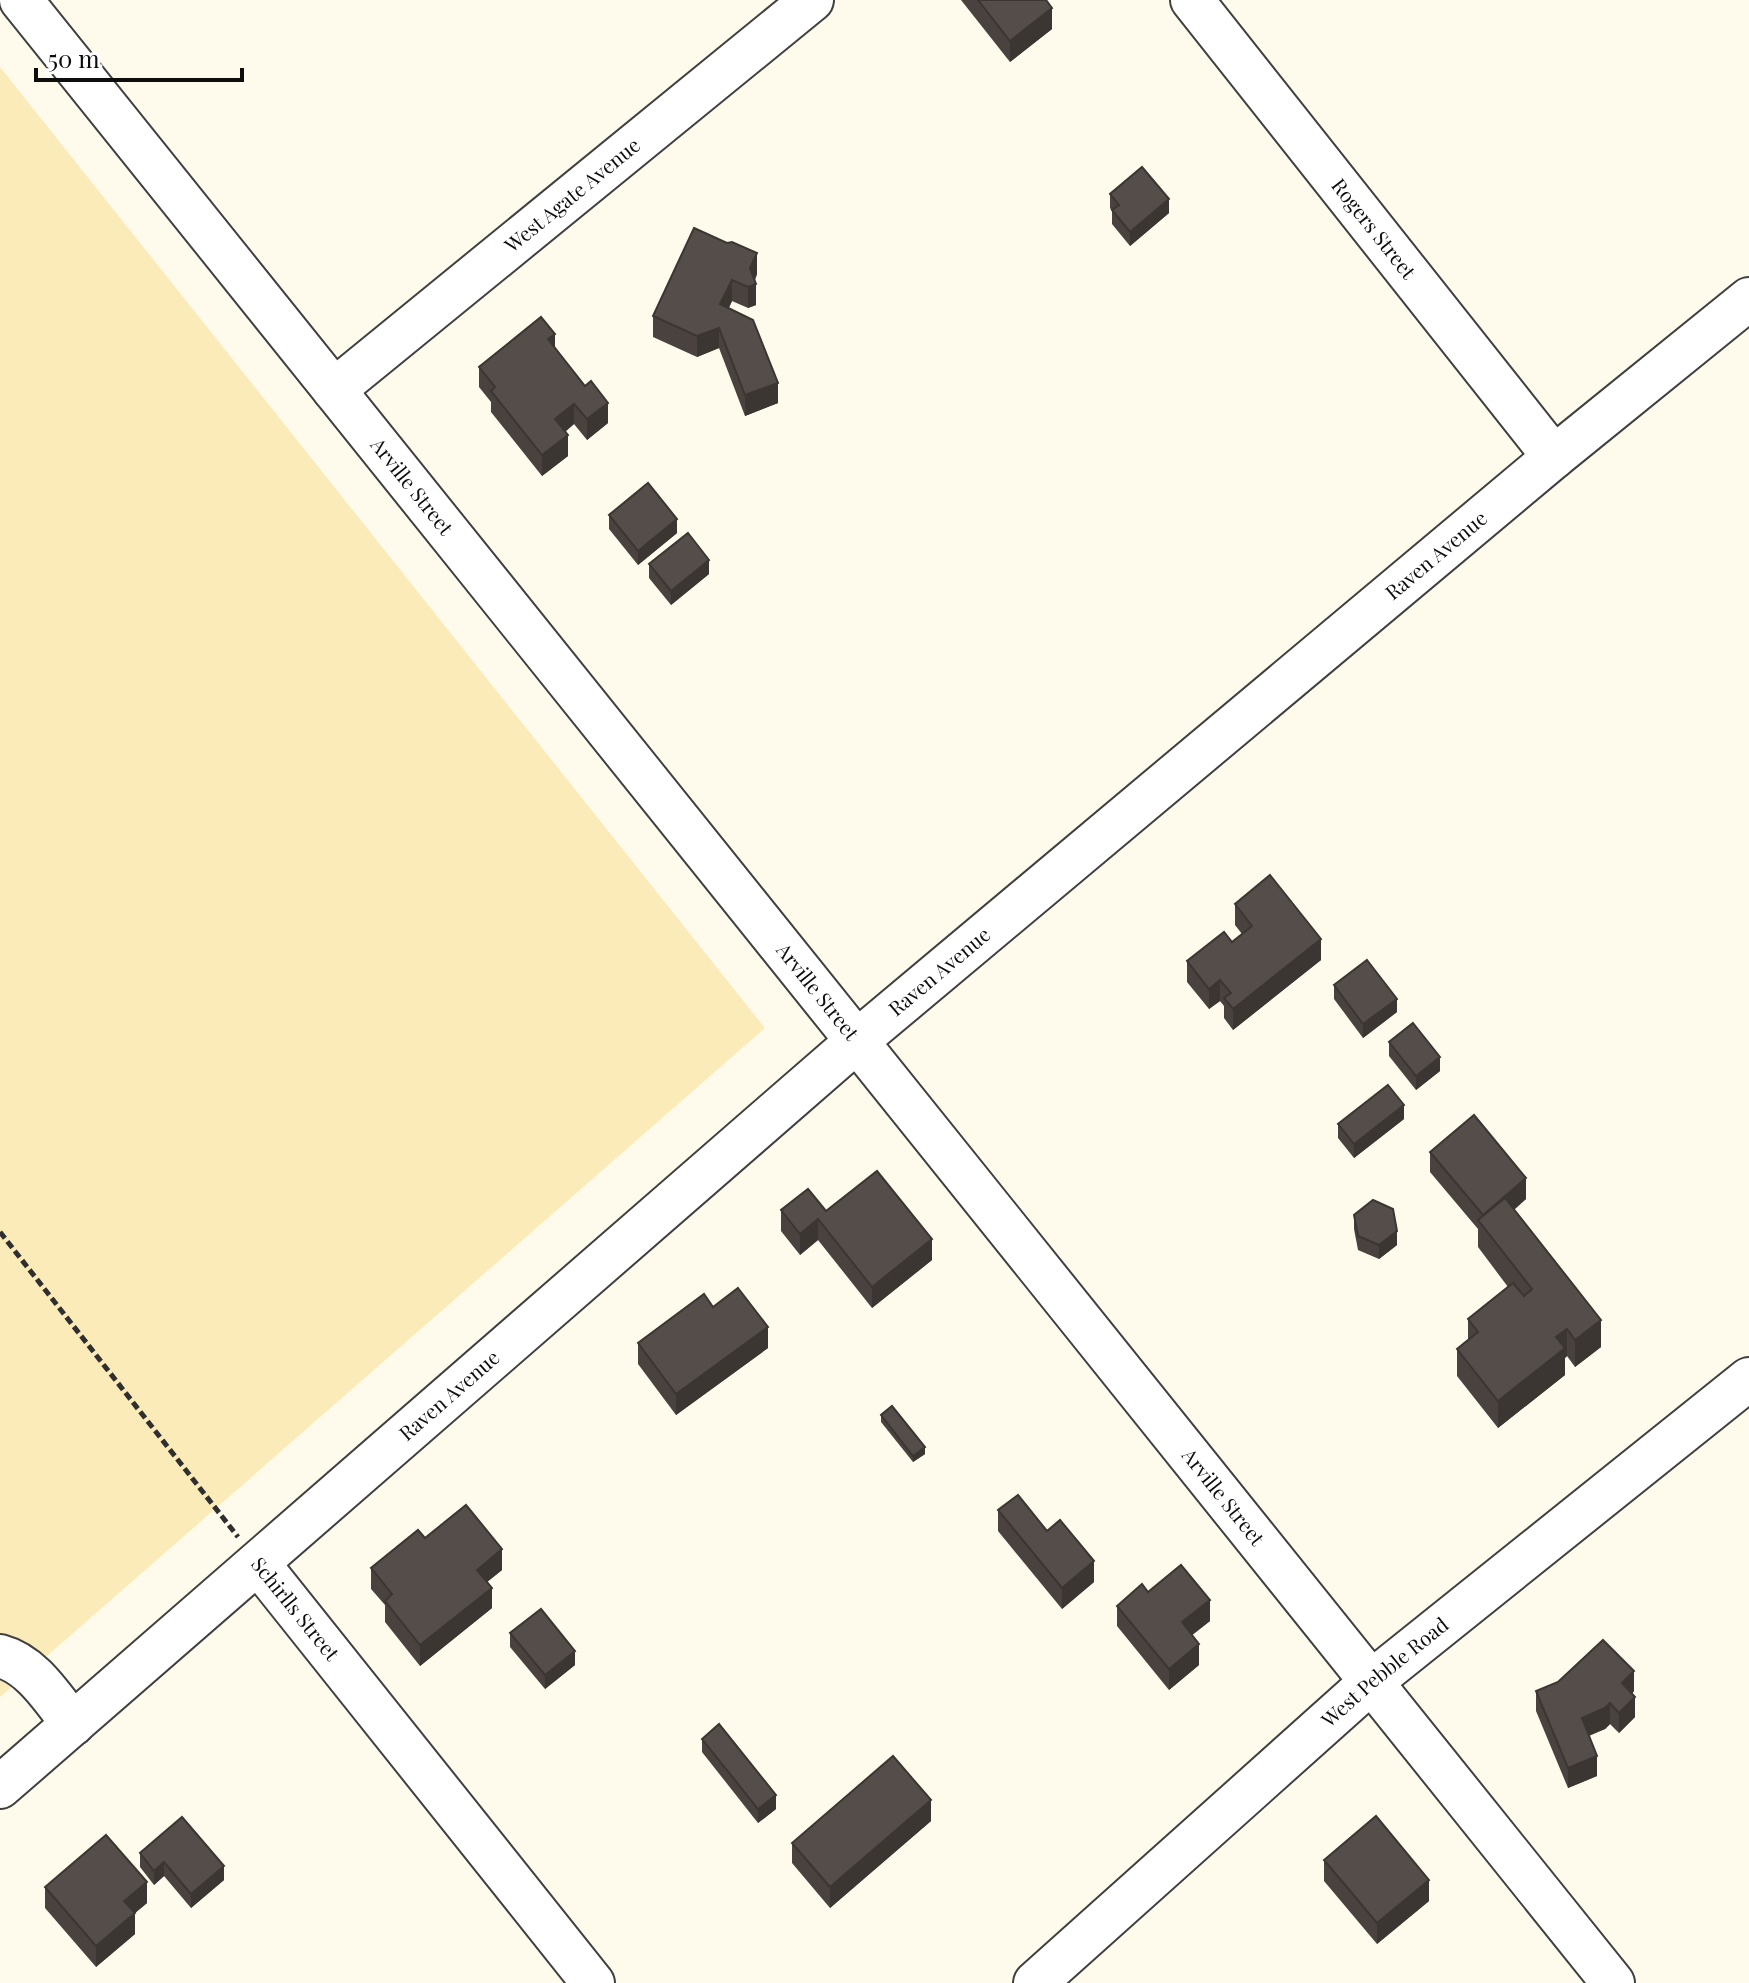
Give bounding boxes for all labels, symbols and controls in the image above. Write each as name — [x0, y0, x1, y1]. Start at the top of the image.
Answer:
scale bar — [36, 32, 242, 82]
text: 50 m — [48, 42, 100, 74]
street label: West Agate Avenue — [498, 131, 645, 258]
street label: Rogers Street — [1326, 172, 1423, 284]
street label: Arville Street — [365, 431, 461, 541]
street label: Raven Avenue — [1379, 504, 1492, 605]
street label: Raven Avenue — [882, 920, 995, 1021]
street label: Arville Street — [771, 936, 866, 1046]
street label: Raven Avenue — [393, 1343, 505, 1446]
street label: Arville Street — [1176, 1441, 1272, 1551]
street label: Schirlls Street — [246, 1551, 347, 1666]
street label: West Pebble Road — [1314, 1610, 1453, 1733]

